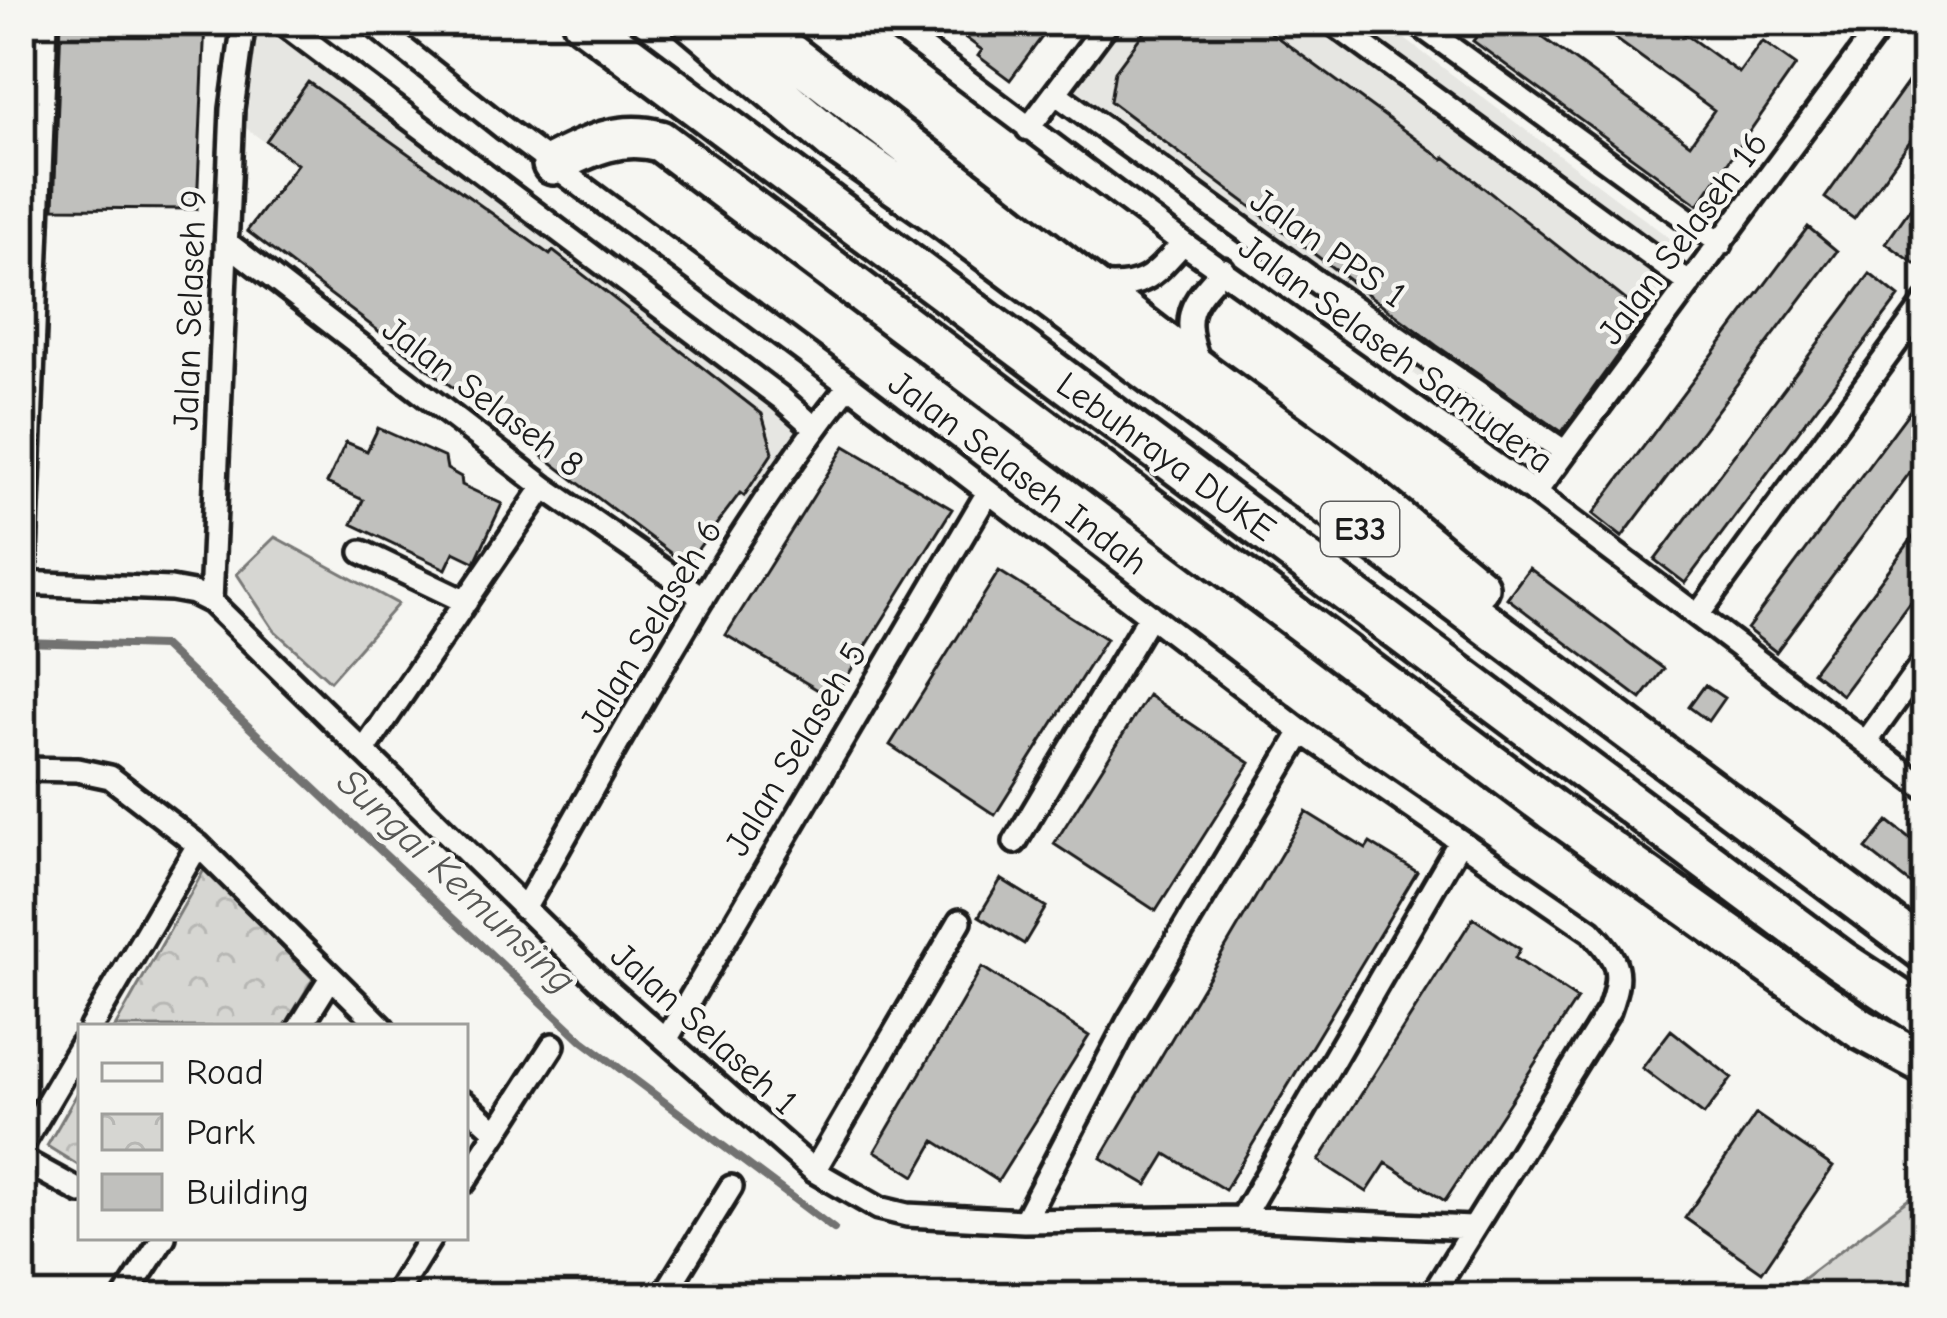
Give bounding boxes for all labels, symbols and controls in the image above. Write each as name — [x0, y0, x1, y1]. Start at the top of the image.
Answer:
street label: Jalan Selaseh 16 — [1590, 124, 1776, 352]
street label: Jalan PPS 1 — [1243, 180, 1413, 316]
street label: Jalan Selaseh 9 — [165, 189, 215, 431]
street label: Jalan Selaseh Samudera — [1231, 226, 1561, 482]
street label: Jalan Selaseh 8 — [375, 308, 591, 486]
street label: Jalan Selaseh Indah — [881, 362, 1155, 584]
street label: Lebuhraya DUKE — [1049, 364, 1283, 550]
road number: E33 — [1321, 502, 1399, 556]
street label: Jalan Selaseh 6 — [571, 512, 731, 740]
street label: Jalan Selaseh 5 — [716, 635, 876, 863]
water label: Sungai Kemunsing — [328, 759, 584, 1003]
street label: Jalan Selaseh 1 — [602, 935, 806, 1123]
legend — [78, 1024, 468, 1240]
text: Road — [186, 1052, 264, 1093]
text: Park — [186, 1112, 256, 1153]
text: Building — [186, 1172, 309, 1213]

